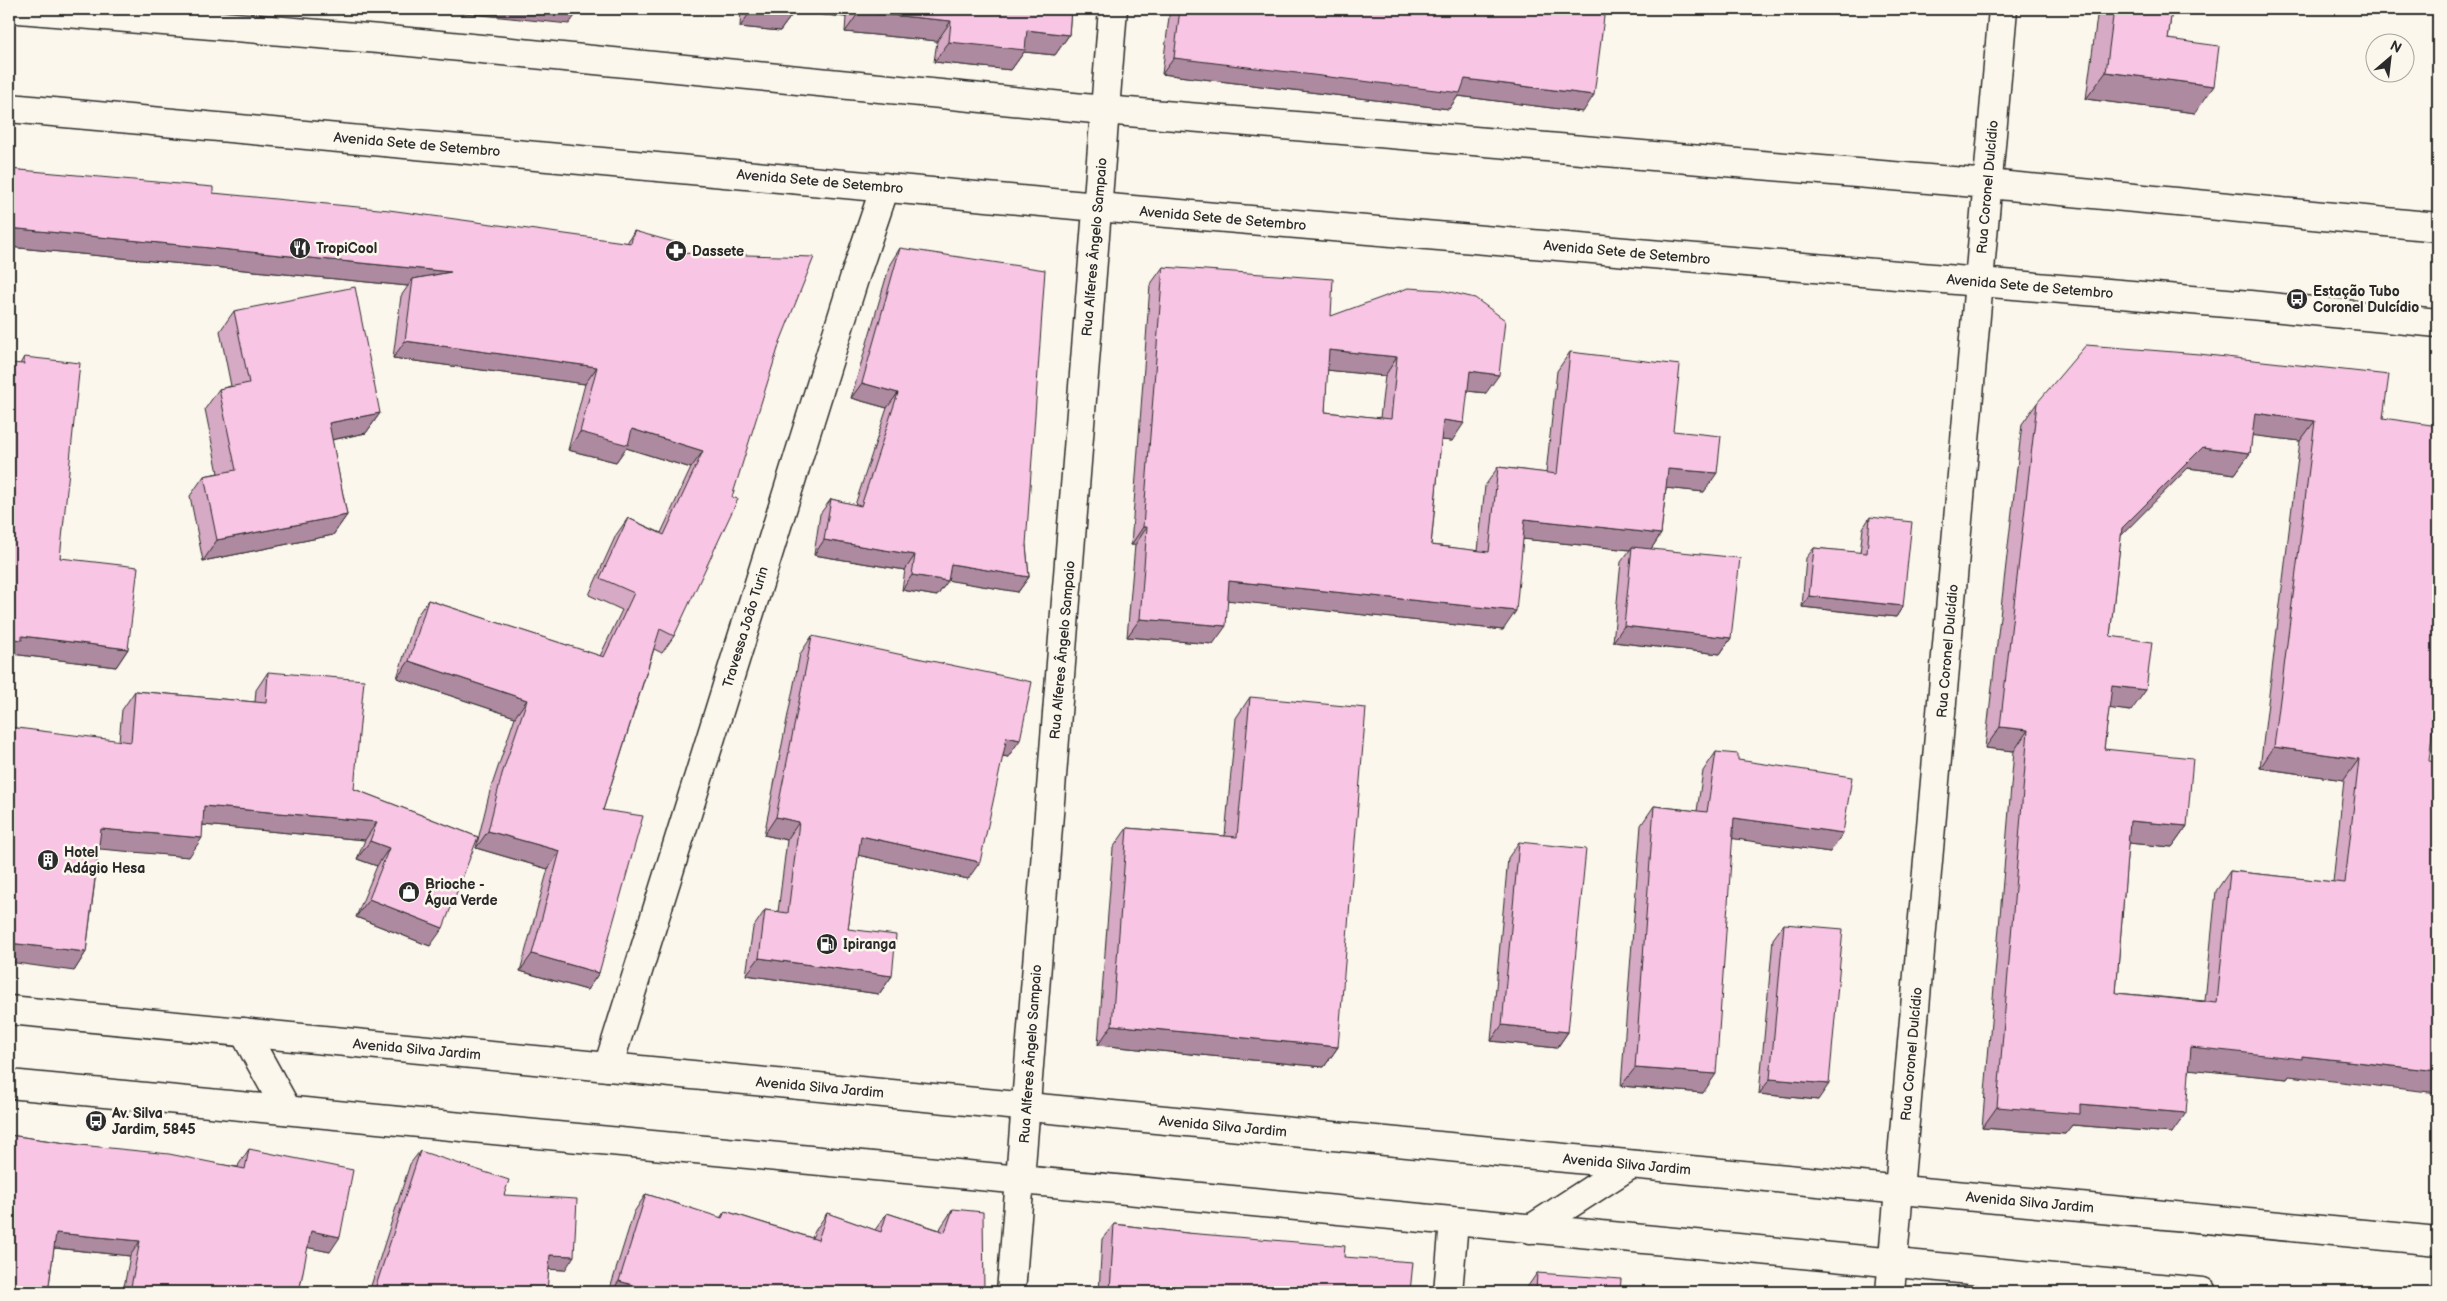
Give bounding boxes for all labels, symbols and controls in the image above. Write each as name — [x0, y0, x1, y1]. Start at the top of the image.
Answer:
north arrow — [2364, 32, 2414, 82]
text: N — [2387, 37, 2405, 57]
street label: Rua Coronel Dulcídio — [1973, 119, 2002, 255]
street label: Avenida Sete de Setembro — [333, 129, 501, 160]
street label: Rua Alferes Ângelo Sampaio — [1077, 157, 1111, 337]
street label: Avenida Sete de Setembro — [736, 166, 904, 197]
street label: Avenida Sete de Setembro — [1139, 203, 1307, 234]
restaurant icon: TropiCool — [288, 236, 312, 260]
street label: Avenida Sete de Setembro — [1543, 237, 1711, 268]
pharmacy icon: Dassete — [664, 239, 688, 263]
place label: TropiCool — [316, 240, 377, 257]
place label: Dassete — [692, 243, 744, 260]
street label: Avenida Sete de Setembro — [1946, 271, 2114, 302]
place label: Estação Tubo Coronel Dulcídio — [2313, 283, 2419, 316]
bus stop icon: Estação Tubo Coronel Dulcídio — [2285, 287, 2309, 311]
street label: Rua Alferes Ângelo Sampaio — [1045, 560, 1079, 740]
street label: Travessa João Turin — [719, 564, 772, 690]
street label: Rua Coronel Dulcídio — [1933, 583, 1962, 719]
place label: Hotel Adágio Hesa — [63, 844, 145, 877]
building icon: Hotel Adágio Hesa — [36, 848, 60, 872]
place label: Brioche - Água Verde — [424, 876, 498, 909]
shop icon: Brioche - Água Verde — [397, 880, 421, 904]
fuel station icon: Ipiranga — [815, 932, 839, 956]
place label: Ipiranga — [843, 936, 896, 953]
street label: Rua Alferes Ângelo Sampaio — [1015, 964, 1045, 1144]
street label: Rua Coronel Dulcídio — [1897, 986, 1926, 1122]
street label: Avenida Silva Jardim — [352, 1035, 482, 1064]
street label: Avenida Silva Jardim — [755, 1073, 885, 1102]
place label: Av. Silva Jardim, 5845 — [111, 1105, 196, 1138]
bus stop icon: Av. Silva Jardim, 5845 — [84, 1109, 108, 1133]
street label: Avenida Silva Jardim — [1158, 1112, 1288, 1141]
street label: Avenida Silva Jardim — [1562, 1150, 1692, 1179]
street label: Avenida Silva Jardim — [1965, 1188, 2095, 1217]

